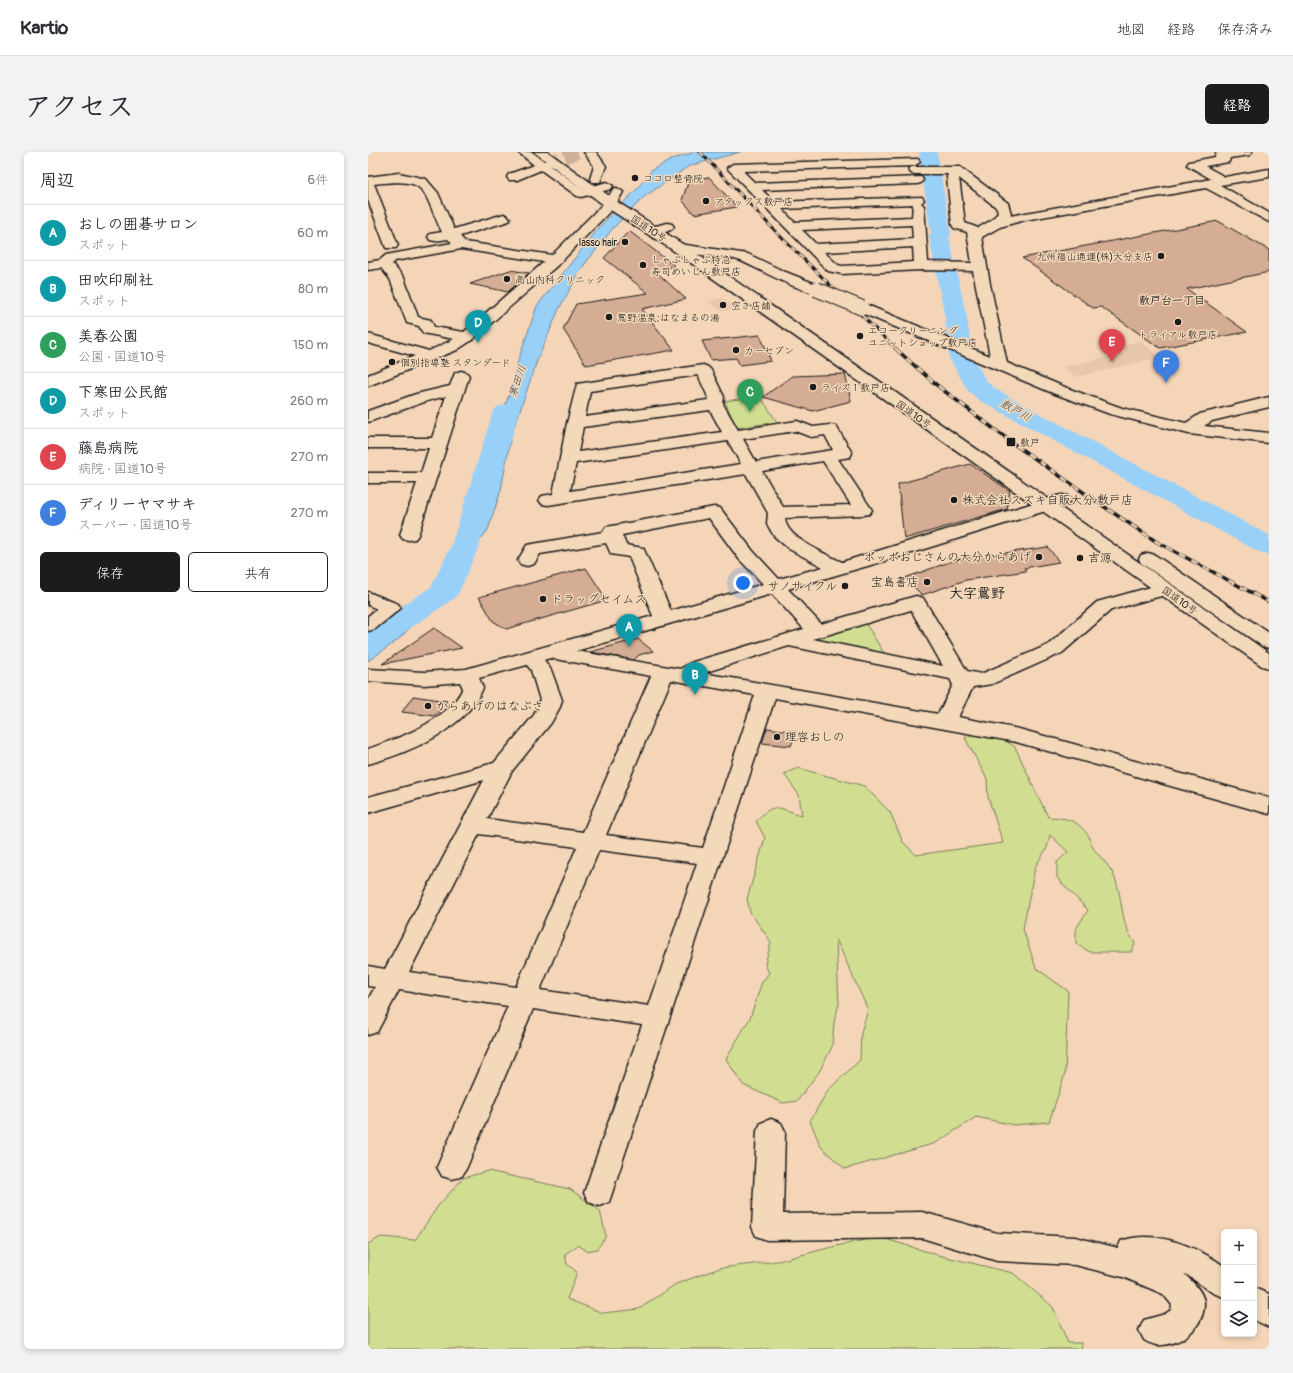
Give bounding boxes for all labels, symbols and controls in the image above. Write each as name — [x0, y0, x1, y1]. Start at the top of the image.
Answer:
text: Kartio — [20, 16, 68, 40]
text: 地図 — [1117, 21, 1145, 38]
text: 経路 — [1167, 21, 1195, 38]
text: 保存済み — [1217, 21, 1273, 38]
button: 経路 — [1205, 84, 1269, 124]
text: アクセス — [24, 90, 134, 125]
text: 周辺 — [40, 170, 74, 191]
text: 6件 — [307, 172, 328, 188]
marker: ココロ整骨院 — [630, 173, 640, 183]
place label: ココロ整骨院 — [643, 173, 703, 185]
marker: アタックス敷戸店 — [701, 196, 711, 206]
place label: アタックス敷戸店 — [714, 196, 793, 208]
street label: 国道10号 — [628, 213, 669, 245]
text: おしの囲碁サロン — [78, 215, 198, 234]
text: A — [49, 225, 57, 241]
text: 60 m — [297, 225, 328, 241]
text: スポット — [78, 237, 130, 253]
place label: lasso hair — [579, 237, 617, 249]
marker: lasso hair — [620, 237, 630, 247]
place label: 九州福山通運(株)大分支店 — [1036, 251, 1153, 263]
marker: 九州福山通運(株)大分支店 — [1156, 251, 1166, 261]
place label: しゃぶしゃぶ特急 寿司めいじん敷戸店 — [651, 254, 741, 278]
marker: しゃぶしゃぶ特急 寿司めいじん敷戸店 — [638, 260, 648, 270]
text: 田吹印刷社 — [78, 271, 153, 290]
marker: 高山内科クリニック — [502, 274, 512, 284]
place label: 高山内科クリニック — [515, 274, 605, 286]
text: B — [49, 281, 57, 297]
text: 80 m — [298, 281, 328, 297]
text: スポット — [78, 293, 130, 309]
district label: 敷戸台一丁目 — [1139, 294, 1205, 307]
marker: 空き店舗 — [718, 300, 728, 310]
place label: 空き店舗 — [731, 300, 771, 312]
pin: D — [465, 310, 491, 343]
marker: 鴛野温泉;はなまるの湯 — [604, 312, 614, 322]
place label: 鴛野温泉;はなまるの湯 — [617, 312, 720, 324]
marker: トライアル敷戸店 — [1173, 317, 1183, 327]
place label: エコークリーニング ユニットショップ敷戸店 — [868, 325, 978, 349]
text: 美春公園 — [78, 327, 138, 346]
pin: E — [1099, 329, 1125, 362]
place label: トライアル敷戸店 — [1139, 329, 1218, 341]
marker: エコークリーニング ユニットショップ敷戸店 — [855, 331, 865, 341]
text: C — [49, 337, 57, 353]
text: 150 m — [293, 337, 328, 353]
marker: カーセブン — [731, 345, 741, 355]
place label: カーセブン — [744, 345, 794, 357]
text: 公園 · 国道10号 — [78, 349, 167, 365]
pin: F — [1153, 350, 1179, 383]
marker: 個別指導塾 スタンダード — [387, 357, 397, 367]
place label: 個別指導塾 スタンダード — [400, 357, 511, 369]
water label: 寒田川 — [506, 363, 529, 399]
pin: C — [737, 379, 763, 412]
marker: ライズ１敷戸店 — [808, 382, 818, 392]
place label: ライズ１敷戸店 — [821, 382, 890, 394]
text: 下寒田公民館 — [78, 383, 168, 402]
text: D — [49, 393, 57, 409]
text: 260 m — [290, 393, 328, 409]
water label: 敷戸川 — [998, 397, 1033, 424]
street label: 国道10号 — [893, 398, 934, 431]
text: スポット — [78, 405, 130, 421]
marker: 敷戸 — [1005, 436, 1017, 448]
place label: 敷戸 — [1020, 437, 1040, 449]
text: 藤島病院 — [78, 439, 138, 458]
text: E — [50, 449, 56, 465]
text: 270 m — [291, 449, 328, 465]
text: 病院 · 国道10号 — [78, 461, 167, 477]
place label: 株式会社スズキ自販大分 敷戸店 — [962, 493, 1133, 508]
text: ディリーヤマサキ — [78, 495, 196, 514]
marker: 株式会社スズキ自販大分 敷戸店 — [949, 495, 959, 505]
text: F — [49, 505, 57, 521]
text: 270 m — [291, 505, 328, 521]
text: スーパー · 国道10号 — [78, 517, 192, 533]
place label: ポッポおじさんの大分からあげ — [863, 550, 1031, 565]
place label: 吉源 — [1088, 551, 1112, 566]
button: 保存 — [40, 552, 180, 592]
button: 共有 — [188, 552, 328, 592]
marker: ポッポおじさんの大分からあげ — [1034, 552, 1044, 562]
marker: 吉源 — [1075, 553, 1085, 563]
your location — [733, 573, 753, 593]
place label: 宝島書店 — [871, 575, 919, 590]
marker: 宝島書店 — [922, 577, 932, 587]
place label: サノサイクル — [767, 579, 837, 594]
marker: サノサイクル — [840, 581, 850, 591]
street label: 国道10号 — [1159, 584, 1200, 617]
district label: 大字鴛野 — [949, 585, 1005, 602]
place label: ドラッグセイムス — [551, 592, 647, 607]
marker: ドラッグセイムス — [538, 594, 548, 604]
pin: A — [616, 614, 642, 647]
pin: B — [682, 662, 708, 695]
place label: からあげのはなぶさ — [436, 699, 544, 714]
marker: からあげのはなぶさ — [423, 701, 433, 711]
place label: 理容おしの — [785, 730, 845, 745]
marker: 理容おしの — [772, 732, 782, 742]
map controls — [1221, 1229, 1257, 1337]
button: + — [1221, 1229, 1257, 1265]
button: − — [1221, 1265, 1257, 1301]
button: layers — [1221, 1301, 1257, 1337]

